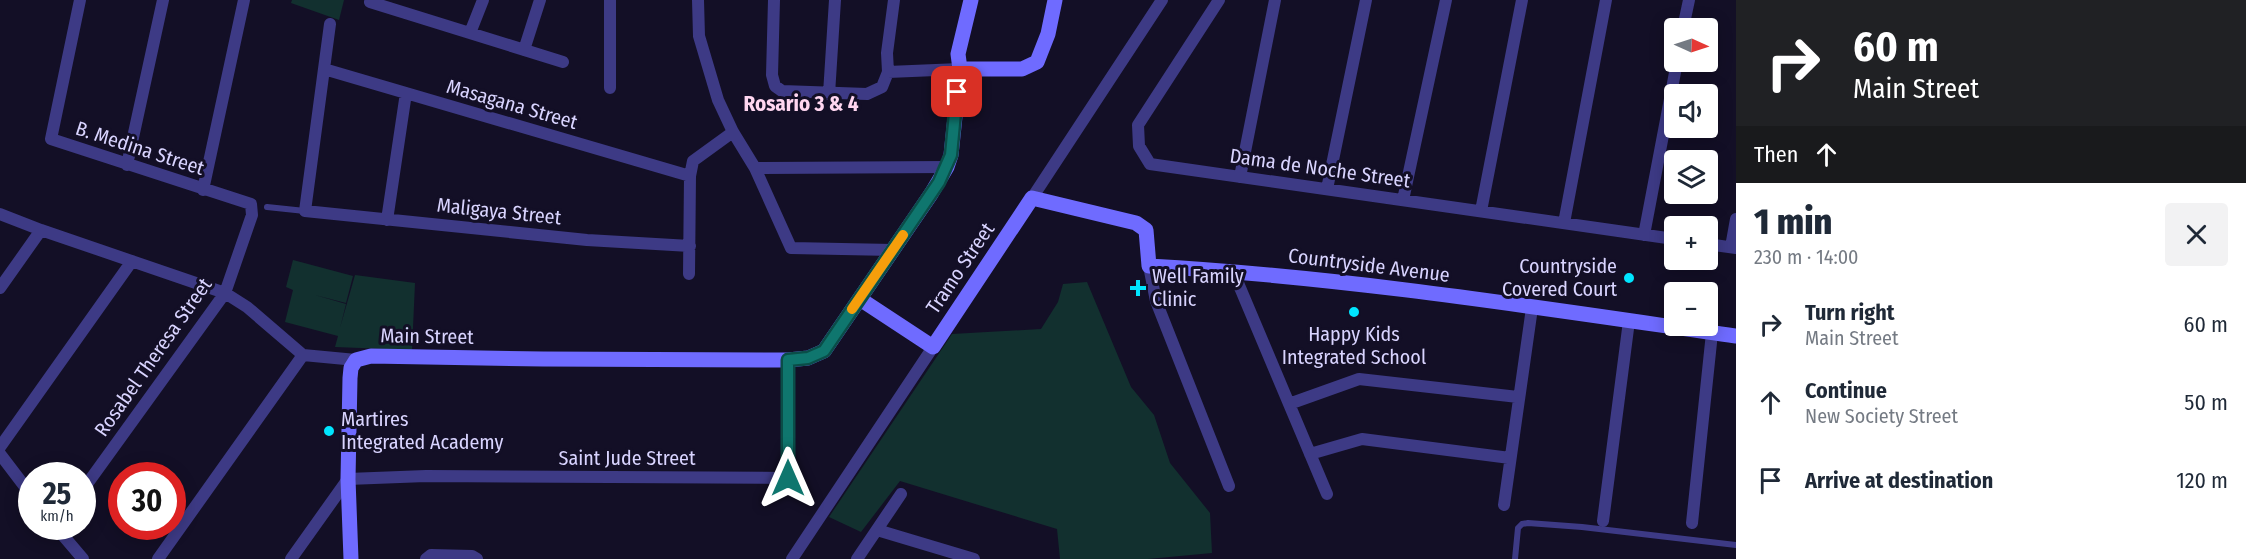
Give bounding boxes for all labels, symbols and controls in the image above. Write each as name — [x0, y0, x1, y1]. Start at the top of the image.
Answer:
north arrow — [1664, 18, 1718, 72]
map controls — [1664, 18, 1718, 336]
text: 60 m — [1853, 22, 1939, 72]
icon: right — [1754, 24, 1832, 102]
pin — [931, 66, 982, 117]
text: Main Street — [1853, 73, 1979, 105]
street label: Masagana Street — [444, 74, 581, 134]
icon: arrive — [940, 75, 973, 108]
button: sound — [1664, 84, 1718, 138]
district label: Rosario 3 & 4 — [744, 91, 859, 117]
street label: B. Medina Street — [73, 116, 208, 180]
icon: ahead — [1810, 138, 1843, 171]
text: Then — [1754, 141, 1798, 168]
street label: Dama de Noche Street — [1228, 143, 1412, 193]
button: layers — [1664, 150, 1718, 204]
street label: Maligaya Street — [436, 193, 563, 230]
text: 1 min — [1754, 200, 1832, 244]
button: close — [2165, 203, 2228, 266]
button: + — [1664, 216, 1718, 270]
street label: Tramo Street — [921, 218, 999, 318]
street label: Countryside Avenue — [1287, 243, 1451, 287]
text: 230 m · 14:00 — [1754, 245, 1859, 269]
place label: Countryside Covered Court — [1502, 254, 1617, 301]
place label: Well Family Clinic — [1152, 264, 1244, 311]
marker: Countryside Covered Court — [1622, 271, 1636, 285]
street label: Rosabel Theresa Street — [89, 273, 217, 441]
marker: Well Family Clinic — [1129, 279, 1147, 297]
button: − — [1664, 282, 1718, 336]
text: Turn right — [1805, 299, 1894, 326]
marker: Happy Kids Integrated School — [1347, 305, 1361, 319]
icon: right — [1754, 308, 1787, 341]
text: 60 m — [2184, 311, 2228, 338]
place label: Happy Kids Integrated School — [1282, 322, 1426, 369]
street label: Main Street — [380, 323, 474, 349]
text: Main Street — [1805, 326, 1898, 350]
text: Continue — [1805, 377, 1887, 404]
icon: ahead — [1754, 386, 1787, 419]
text: 50 m — [2184, 389, 2228, 416]
text: New Society Street — [1805, 404, 1958, 428]
place label: Martires Integrated Academy — [341, 407, 504, 454]
marker: Martires Integrated Academy — [322, 424, 336, 438]
street label: Saint Jude Street — [559, 446, 696, 470]
position arrow — [756, 446, 820, 510]
speed limit sign: 30 — [108, 462, 186, 540]
icon: arrive — [1754, 464, 1787, 497]
text: Arrive at destination — [1805, 467, 1993, 494]
text: 120 m — [2176, 467, 2228, 494]
text: 25 — [43, 476, 71, 512]
text: km/h — [40, 507, 74, 525]

